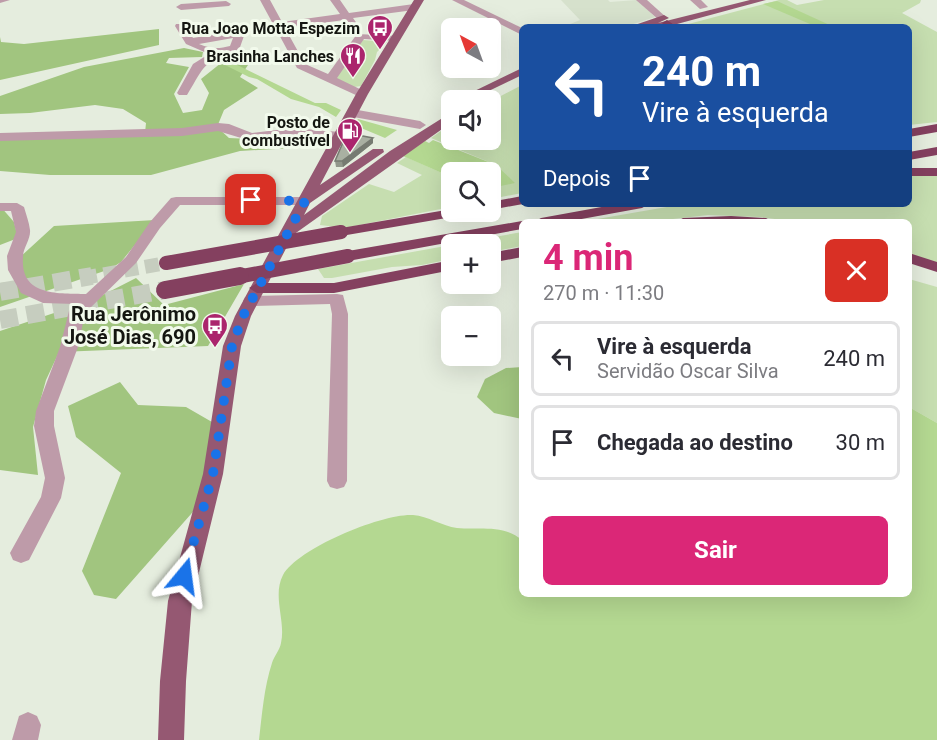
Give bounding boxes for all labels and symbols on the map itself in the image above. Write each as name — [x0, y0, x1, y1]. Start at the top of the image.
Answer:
bus stop icon: Rua Joao Motta Espezim — [365, 13, 395, 51]
north arrow — [441, 18, 501, 78]
place label: Rua Joao Motta Espezim — [181, 19, 360, 38]
restaurant icon: Brasinha Lanches — [338, 41, 368, 79]
place label: Brasinha Lanches — [206, 47, 334, 66]
place label: Posto de combustível — [242, 113, 330, 150]
fuel station icon: Posto de combustível — [335, 116, 365, 154]
pin — [225, 174, 276, 225]
place label: Rua Jerônimo José Dias, 690 — [64, 302, 196, 349]
bus stop icon: Rua Jerônimo José Dias, 690 — [200, 311, 230, 349]
position arrow — [152, 544, 216, 608]

